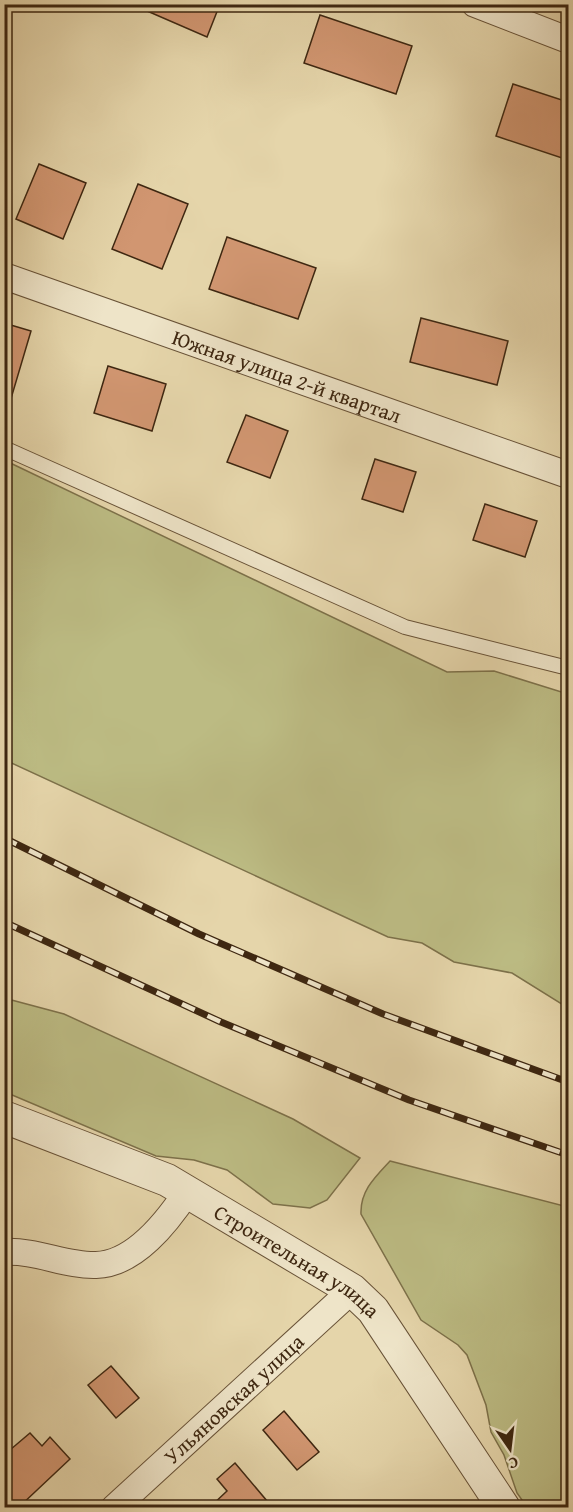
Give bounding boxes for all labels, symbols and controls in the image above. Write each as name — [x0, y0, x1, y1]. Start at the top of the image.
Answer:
street label: Южная улица 2-й квартал — [168, 321, 406, 431]
street label: Строительная улица — [208, 1196, 387, 1325]
street label: Ульяновская улица — [156, 1326, 310, 1471]
north arrow — [480, 1419, 540, 1479]
text: С — [506, 1451, 521, 1476]

